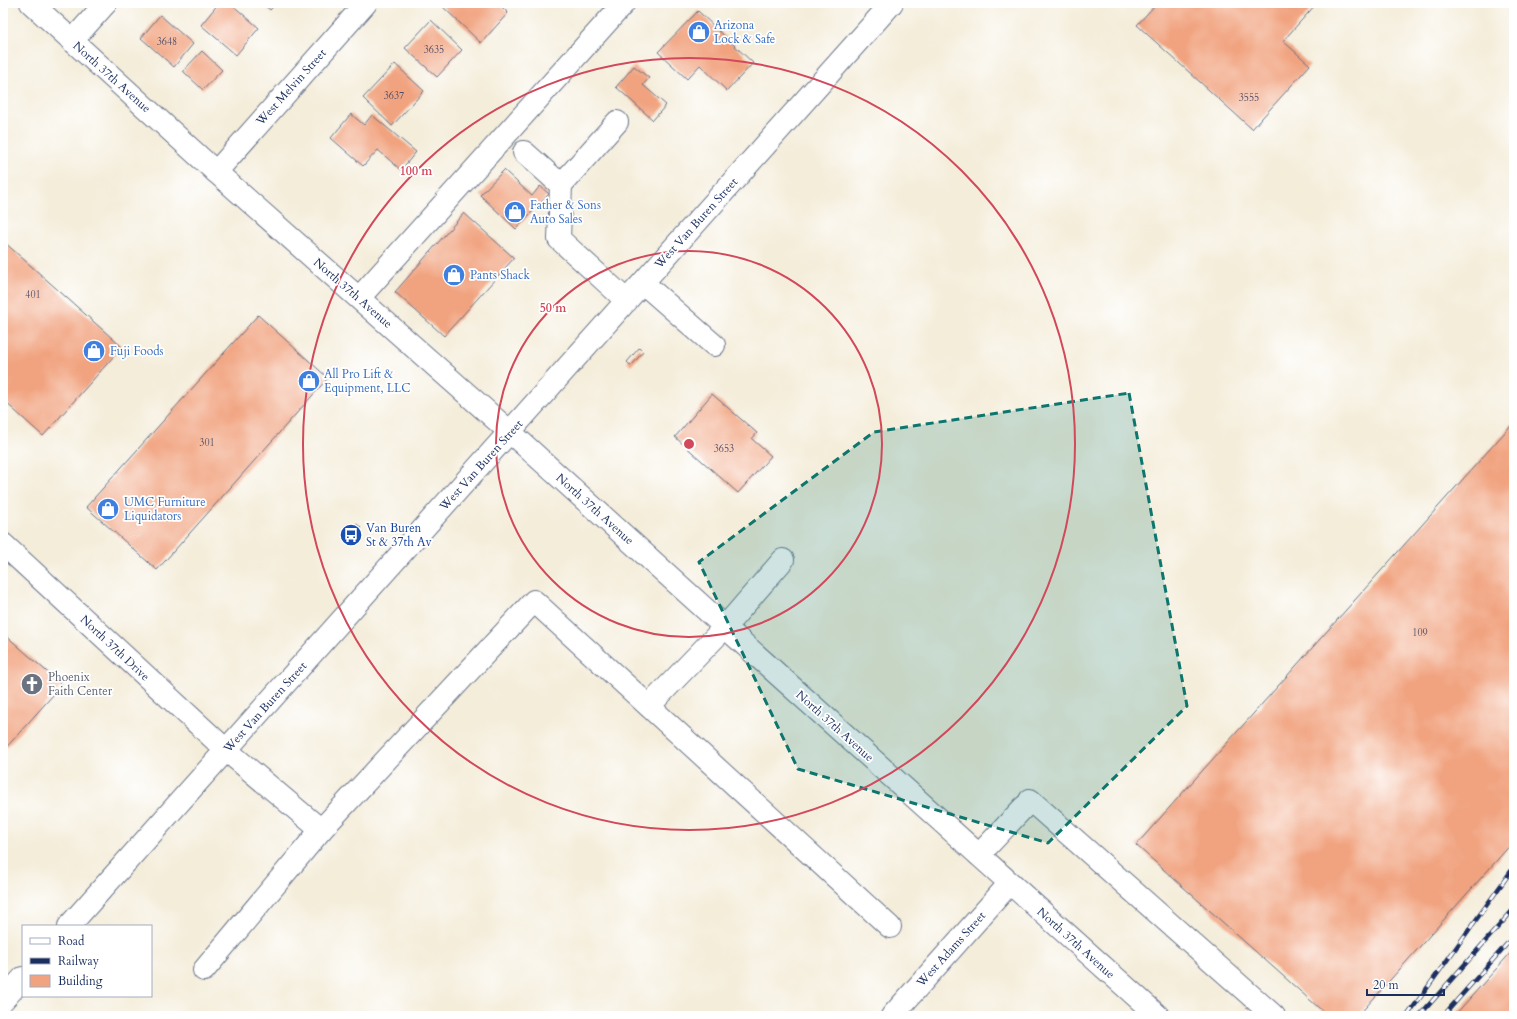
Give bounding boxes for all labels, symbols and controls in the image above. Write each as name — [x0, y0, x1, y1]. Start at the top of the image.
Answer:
place label: Arizona Lock & Safe — [714, 17, 775, 47]
shop icon: Arizona Lock & Safe — [686, 19, 712, 45]
house number: 3648 — [157, 35, 177, 49]
street label: North 37th Avenue — [70, 38, 154, 116]
house number: 3635 — [424, 43, 444, 57]
street label: West Melvin Street — [252, 45, 330, 129]
house number: 3637 — [384, 89, 404, 103]
house number: 3555 — [1239, 91, 1259, 105]
text: 100 m — [400, 163, 433, 179]
street label: West Van Buren Street — [650, 174, 741, 273]
place label: Father & Sons Auto Sales — [530, 197, 601, 227]
shop icon: Father & Sons Auto Sales — [502, 199, 528, 225]
street label: North 37th Avenue — [310, 254, 396, 332]
shop icon: Pants Shack — [441, 262, 467, 288]
place label: Pants Shack — [470, 267, 530, 283]
house number: 401 — [25, 288, 41, 302]
text: 50 m — [540, 300, 567, 316]
shop icon: Fuji Foods — [81, 338, 107, 364]
place label: Fuji Foods — [110, 343, 164, 359]
place label: All Pro Lift & Equipment, LLC — [324, 366, 410, 396]
shop icon: All Pro Lift & Equipment, LLC — [296, 368, 322, 394]
street label: West Van Buren Street — [435, 416, 526, 515]
house number: 301 — [199, 436, 215, 450]
centre of rings — [682, 437, 696, 451]
house number: 3653 — [714, 442, 734, 456]
street label: North 37th Avenue — [553, 470, 637, 548]
place label: UMC Furniture Liquidators — [124, 494, 206, 524]
shop icon: UMC Furniture Liquidators — [95, 496, 121, 522]
place label: Van Buren St & 37th Av — [366, 520, 433, 550]
bus stop icon: Van Buren St & 37th Av — [338, 522, 364, 548]
street label: North 37th Drive — [77, 612, 153, 684]
house number: 109 — [1412, 626, 1428, 640]
street label: West Van Buren Street — [219, 658, 310, 757]
place label: Phoenix Faith Center — [48, 669, 113, 699]
church icon: Phoenix Faith Center — [19, 671, 45, 697]
street label: North 37th Avenue — [793, 687, 877, 765]
street label: North 37th Avenue — [1034, 904, 1118, 982]
street label: West Adams Street — [912, 908, 989, 991]
legend — [22, 925, 152, 997]
text: Road — [58, 933, 85, 949]
text: Railway — [58, 953, 100, 969]
scale bar — [1367, 971, 1444, 997]
text: Building — [58, 973, 103, 989]
text: 20 m — [1373, 977, 1400, 993]

